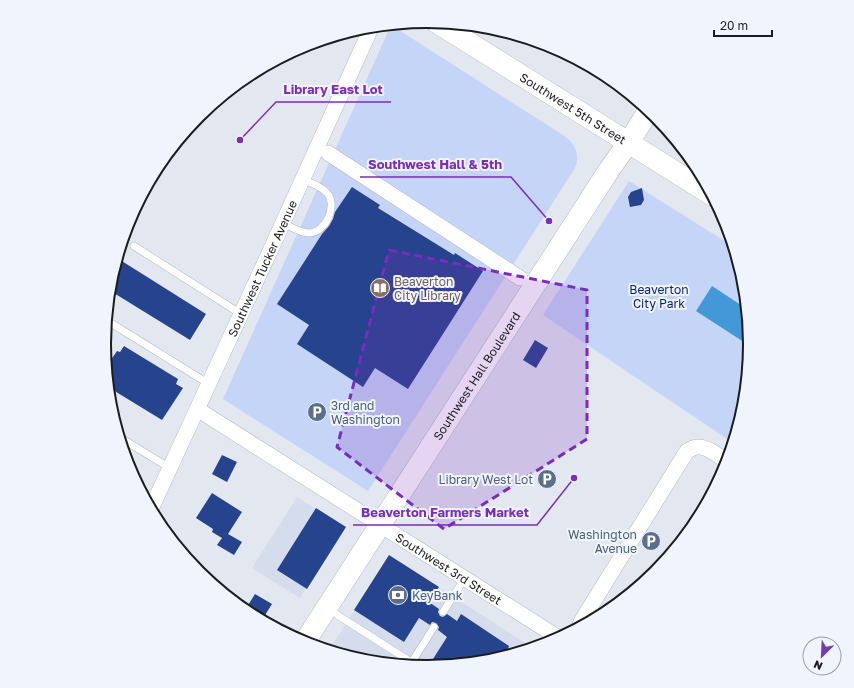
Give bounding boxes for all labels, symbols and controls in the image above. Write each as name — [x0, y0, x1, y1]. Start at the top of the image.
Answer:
scale bar — [714, 12, 772, 38]
text: 20 m — [720, 18, 748, 33]
street label: Southwest 5th Street — [517, 69, 629, 147]
callout: Library East Lot — [276, 77, 391, 102]
text: Library East Lot — [283, 81, 383, 97]
callout: Southwest Hall & 5th — [360, 152, 511, 177]
text: Southwest Hall & 5th — [368, 156, 502, 172]
street label: Southwest Tucker Avenue — [224, 198, 300, 339]
place label: Beaverton City Library — [394, 274, 461, 303]
library icon: Beaverton City Library — [369, 277, 391, 299]
park label: Beaverton City Park — [629, 282, 689, 311]
street label: Southwest Hall Boulevard — [429, 309, 523, 443]
place label: 3rd and Washington — [331, 398, 400, 427]
parking icon: 3rd and Washington — [306, 401, 328, 423]
parking icon: Library West Lot — [536, 468, 558, 490]
place label: Library West Lot — [439, 472, 533, 487]
callout: Beaverton Farmers Market — [353, 500, 537, 525]
text: Beaverton Farmers Market — [361, 504, 529, 520]
place label: Washington Avenue — [568, 527, 637, 556]
street label: Southwest 3rd Street — [393, 529, 505, 608]
parking icon: Washington Avenue — [640, 530, 662, 552]
bank icon: KeyBank — [387, 584, 409, 606]
place label: KeyBank — [412, 588, 463, 603]
north arrow — [802, 636, 842, 676]
text: N — [811, 658, 824, 673]

